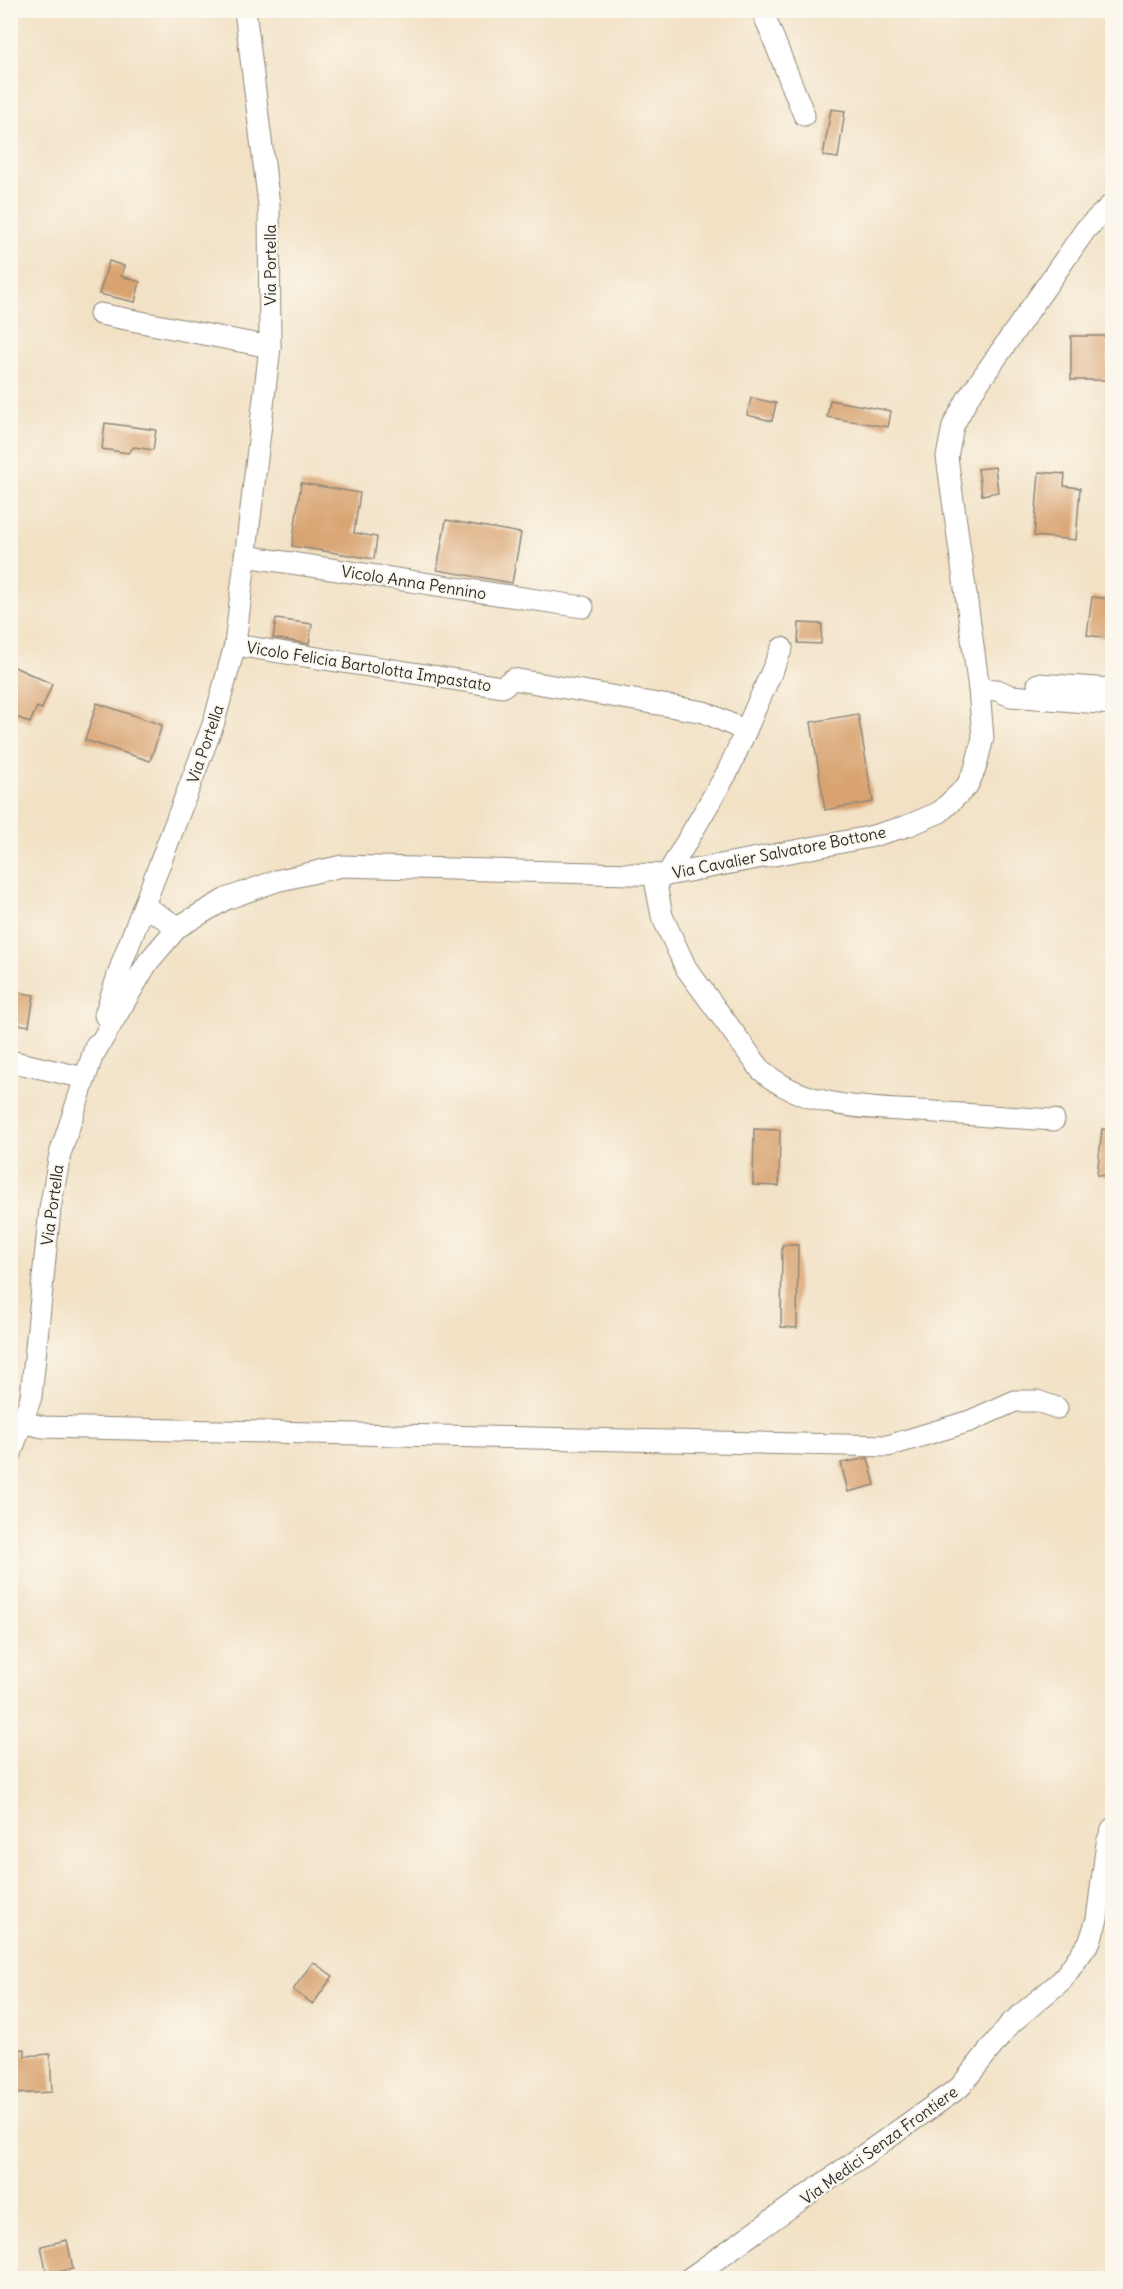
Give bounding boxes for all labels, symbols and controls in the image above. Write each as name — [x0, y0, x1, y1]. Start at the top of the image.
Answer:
street label: Via Portella — [260, 224, 280, 306]
street label: Vicolo Anna Pennino — [340, 561, 488, 603]
street label: Vicolo Felicia Bartolotta Impastato — [245, 637, 493, 695]
street label: Via Portella — [182, 702, 228, 786]
street label: Via Cavalier Salvatore Bottone — [670, 821, 888, 883]
street label: Via Portella — [36, 1163, 68, 1247]
street label: Via Medici Senza Frontiere — [797, 2081, 961, 2209]

